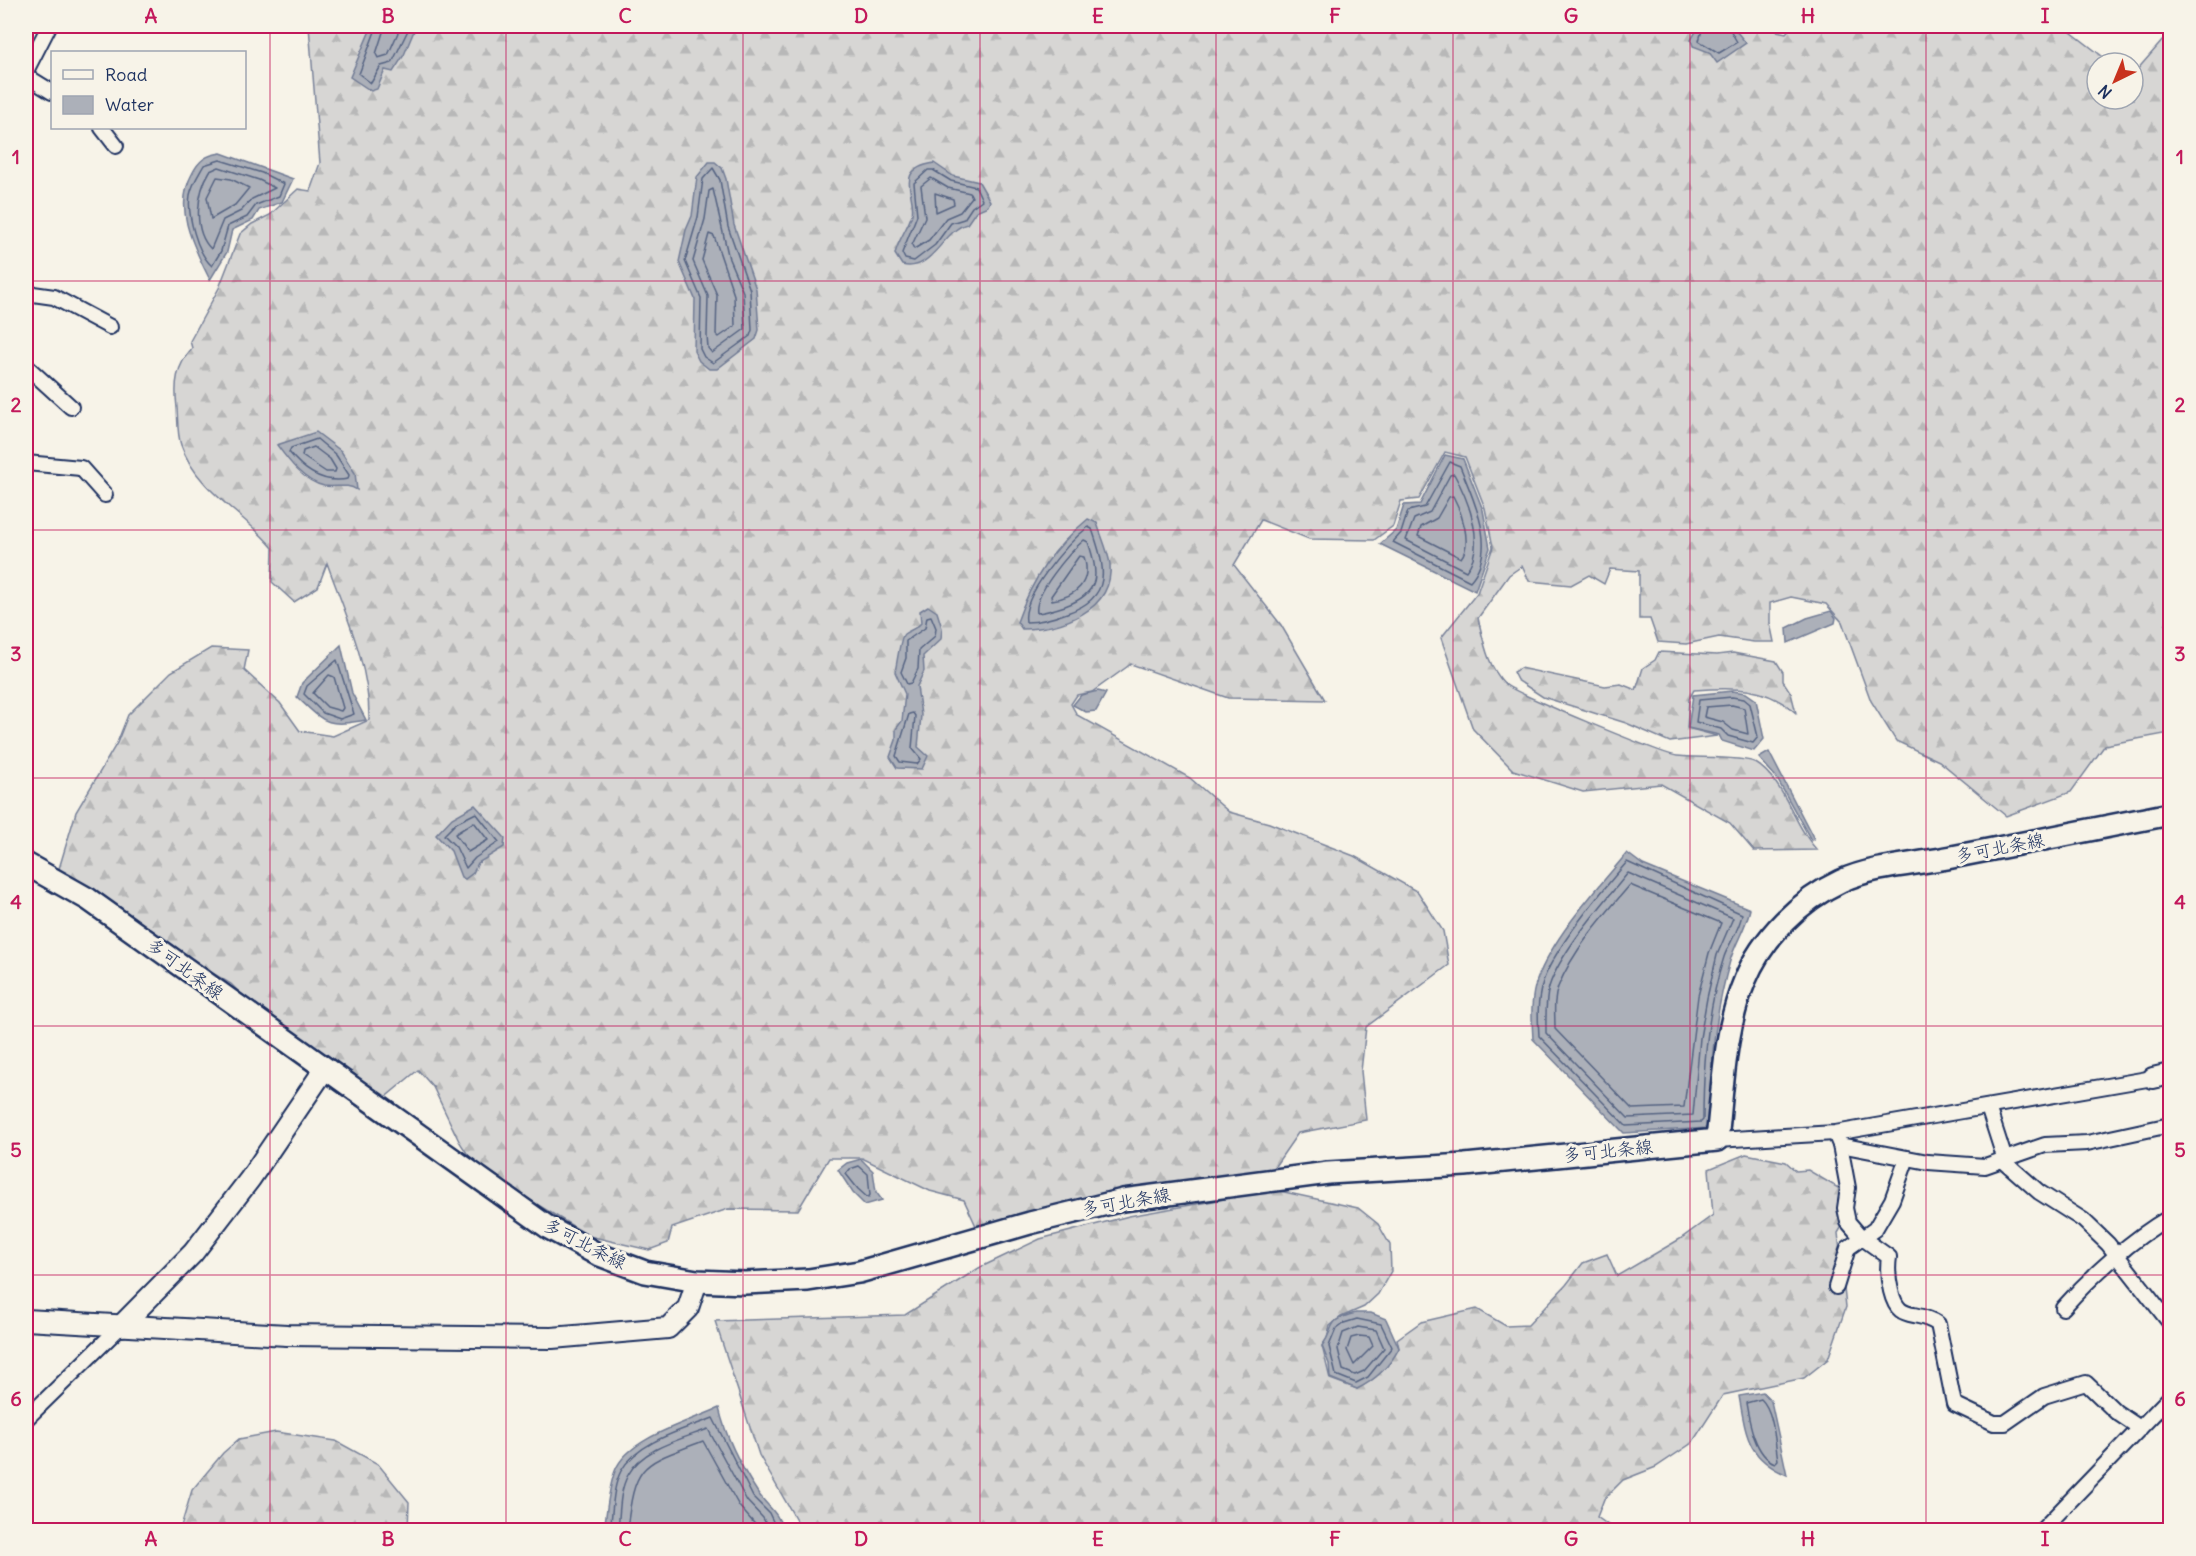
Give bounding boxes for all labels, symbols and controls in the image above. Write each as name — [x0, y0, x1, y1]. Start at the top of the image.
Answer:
text: A — [145, 3, 158, 28]
text: B — [381, 3, 395, 28]
text: C — [618, 3, 632, 28]
text: D — [854, 3, 868, 28]
text: E — [1092, 3, 1104, 28]
text: F — [1329, 3, 1341, 28]
text: G — [1564, 3, 1578, 28]
text: H — [1801, 3, 1815, 28]
text: I — [2041, 3, 2050, 28]
legend — [51, 51, 246, 129]
north arrow — [2085, 51, 2145, 111]
text: Road — [105, 63, 148, 86]
text: N — [2094, 81, 2116, 103]
text: Water — [105, 93, 155, 116]
text: 1 — [12, 144, 20, 169]
text: 1 — [2176, 144, 2184, 169]
text: 2 — [11, 392, 22, 417]
text: 2 — [2175, 392, 2186, 417]
text: 3 — [10, 641, 22, 666]
text: 3 — [2174, 641, 2186, 666]
street label: 多可北条線 — [1954, 828, 2046, 867]
text: 4 — [10, 889, 22, 914]
text: 4 — [2174, 889, 2186, 914]
street label: 多可北条線 — [142, 933, 228, 1004]
street label: 多可北条線 — [1562, 1134, 1654, 1167]
text: 5 — [10, 1137, 22, 1162]
text: 5 — [2174, 1137, 2186, 1162]
street label: 多可北条線 — [1080, 1182, 1172, 1221]
street label: 多可北条線 — [540, 1213, 631, 1274]
text: 6 — [10, 1386, 22, 1411]
text: 6 — [2174, 1386, 2186, 1411]
text: A — [145, 1526, 158, 1551]
text: B — [381, 1526, 395, 1551]
text: C — [618, 1526, 632, 1551]
text: D — [854, 1526, 868, 1551]
text: E — [1092, 1526, 1104, 1551]
text: F — [1329, 1526, 1341, 1551]
text: G — [1564, 1526, 1578, 1551]
text: H — [1801, 1526, 1815, 1551]
text: I — [2041, 1526, 2050, 1551]

